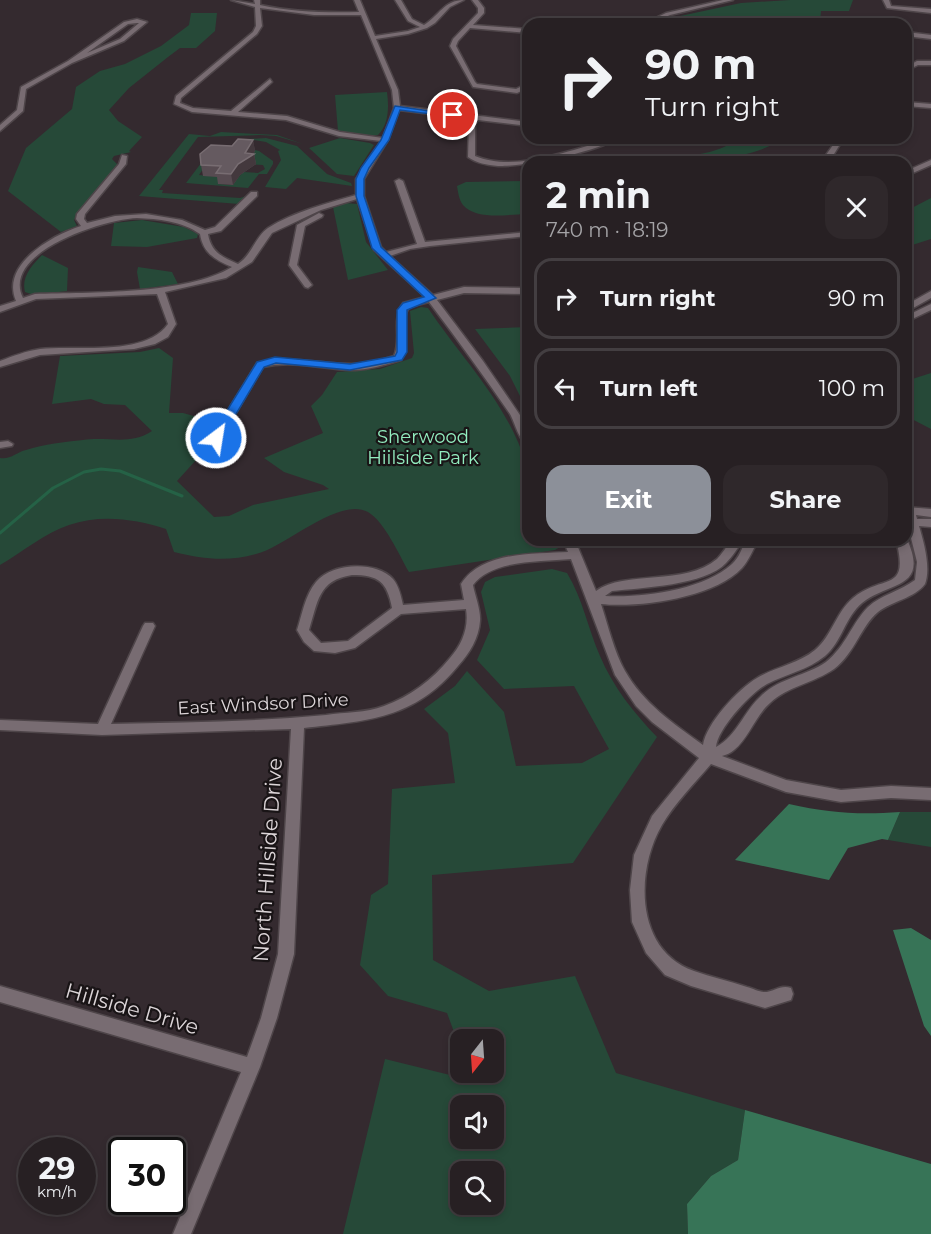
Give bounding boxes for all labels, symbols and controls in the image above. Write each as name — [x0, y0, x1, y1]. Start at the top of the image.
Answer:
text: 90 m — [645, 38, 756, 90]
icon: right — [546, 42, 624, 120]
pin — [427, 89, 478, 140]
text: Turn right — [645, 90, 780, 123]
icon: arrive — [436, 98, 469, 131]
text: 2 min — [546, 173, 651, 217]
button: close — [825, 176, 888, 239]
text: 740 m · 18:19 — [546, 218, 669, 242]
icon: right — [549, 282, 582, 315]
text: Turn right — [600, 285, 715, 312]
text: 90 m — [828, 285, 885, 312]
icon: left — [549, 372, 582, 405]
text: Turn left — [600, 375, 698, 402]
text: 100 m — [819, 375, 885, 402]
position arrow — [184, 406, 248, 470]
park label: Sherwood Hiilside Park — [367, 426, 479, 469]
button: Exit — [546, 465, 711, 534]
button: Share — [723, 465, 888, 534]
street label: East Windsor Drive — [177, 689, 349, 719]
street label: North Hillside Drive — [248, 757, 287, 963]
street label: Hillside Drive — [63, 978, 202, 1039]
north arrow — [450, 1029, 504, 1083]
map controls — [450, 1029, 504, 1215]
button: sound — [450, 1095, 504, 1149]
speed limit sign: 30 — [108, 1137, 186, 1215]
text: 29 — [39, 1150, 75, 1187]
button: search — [450, 1161, 504, 1215]
text: km/h — [37, 1182, 77, 1201]

